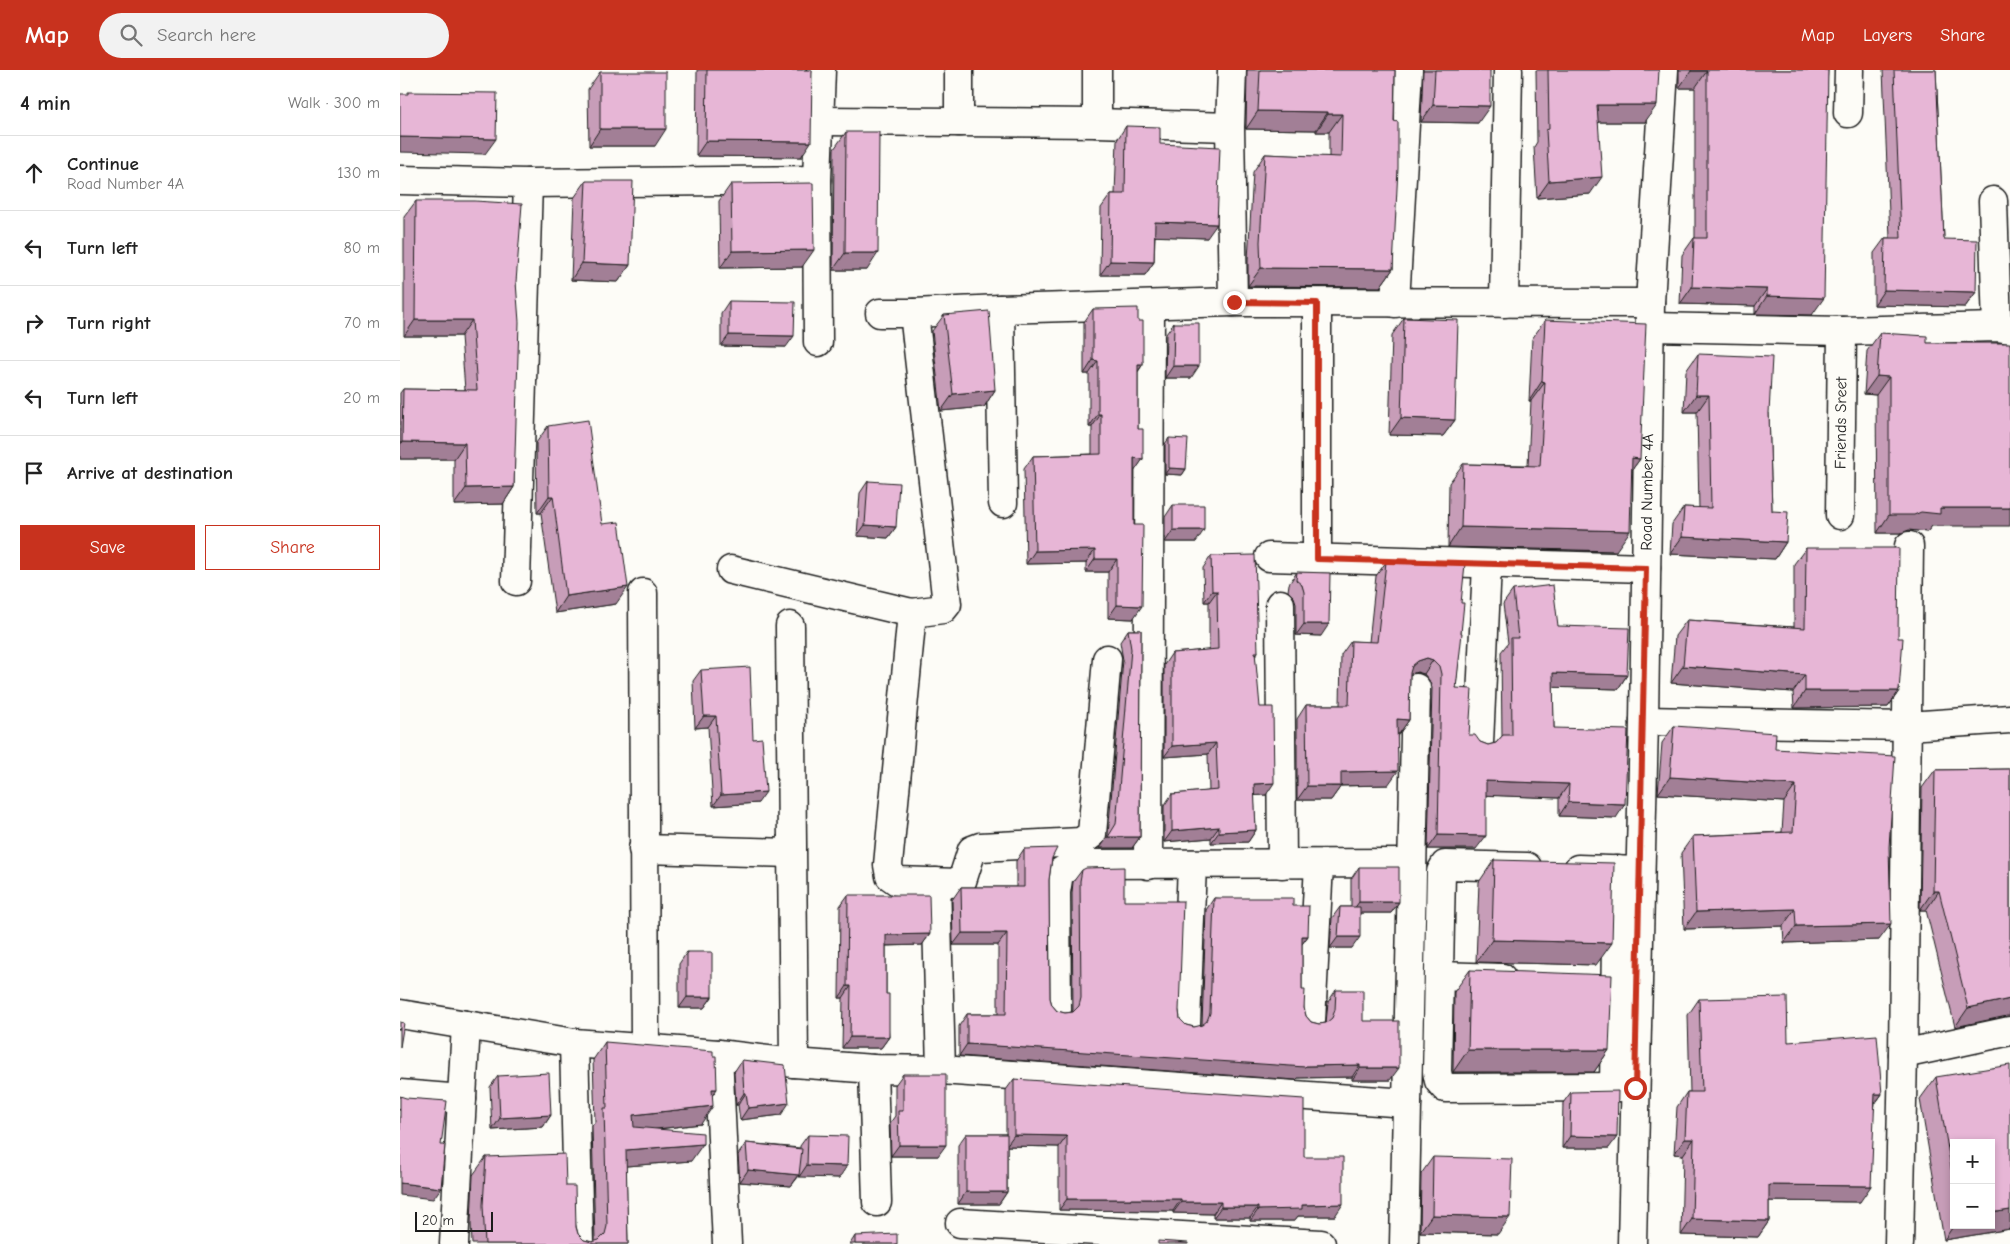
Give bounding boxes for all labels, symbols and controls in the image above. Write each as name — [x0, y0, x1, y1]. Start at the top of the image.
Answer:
search box — [99, 13, 449, 58]
text: Map — [25, 21, 69, 49]
icon: search — [117, 21, 145, 49]
text: Search here — [157, 24, 256, 46]
text: Map — [1801, 25, 1835, 46]
text: Layers — [1863, 25, 1912, 46]
text: Share — [1940, 25, 1985, 46]
text: 4 min — [20, 91, 71, 115]
text: Walk · 300 m — [288, 94, 380, 112]
text: Continue — [67, 153, 139, 175]
icon: ahead — [20, 159, 48, 187]
text: 130 m — [337, 164, 380, 182]
text: Road Number 4A — [67, 175, 184, 193]
icon: left — [20, 234, 48, 262]
text: Turn left — [67, 237, 138, 259]
text: 80 m — [343, 239, 380, 257]
route end — [1223, 291, 1246, 314]
icon: right — [20, 309, 48, 337]
text: Turn right — [67, 312, 151, 334]
text: 70 m — [344, 314, 380, 332]
street label: Friends Sreet — [1831, 376, 1851, 469]
icon: left — [20, 384, 48, 412]
text: Turn left — [67, 387, 138, 409]
text: 20 m — [343, 389, 380, 407]
street label: Road Number 4A — [1637, 433, 1657, 551]
icon: arrive — [20, 459, 48, 487]
text: Arrive at destination — [67, 462, 233, 484]
button: Save — [20, 525, 195, 570]
button: Share — [205, 525, 380, 570]
route start — [1624, 1077, 1647, 1100]
map controls — [1950, 1139, 1995, 1229]
button: + — [1950, 1139, 1995, 1184]
button: − — [1950, 1184, 1995, 1229]
scale bar — [415, 1209, 492, 1232]
text: 20 m — [422, 1212, 454, 1229]

